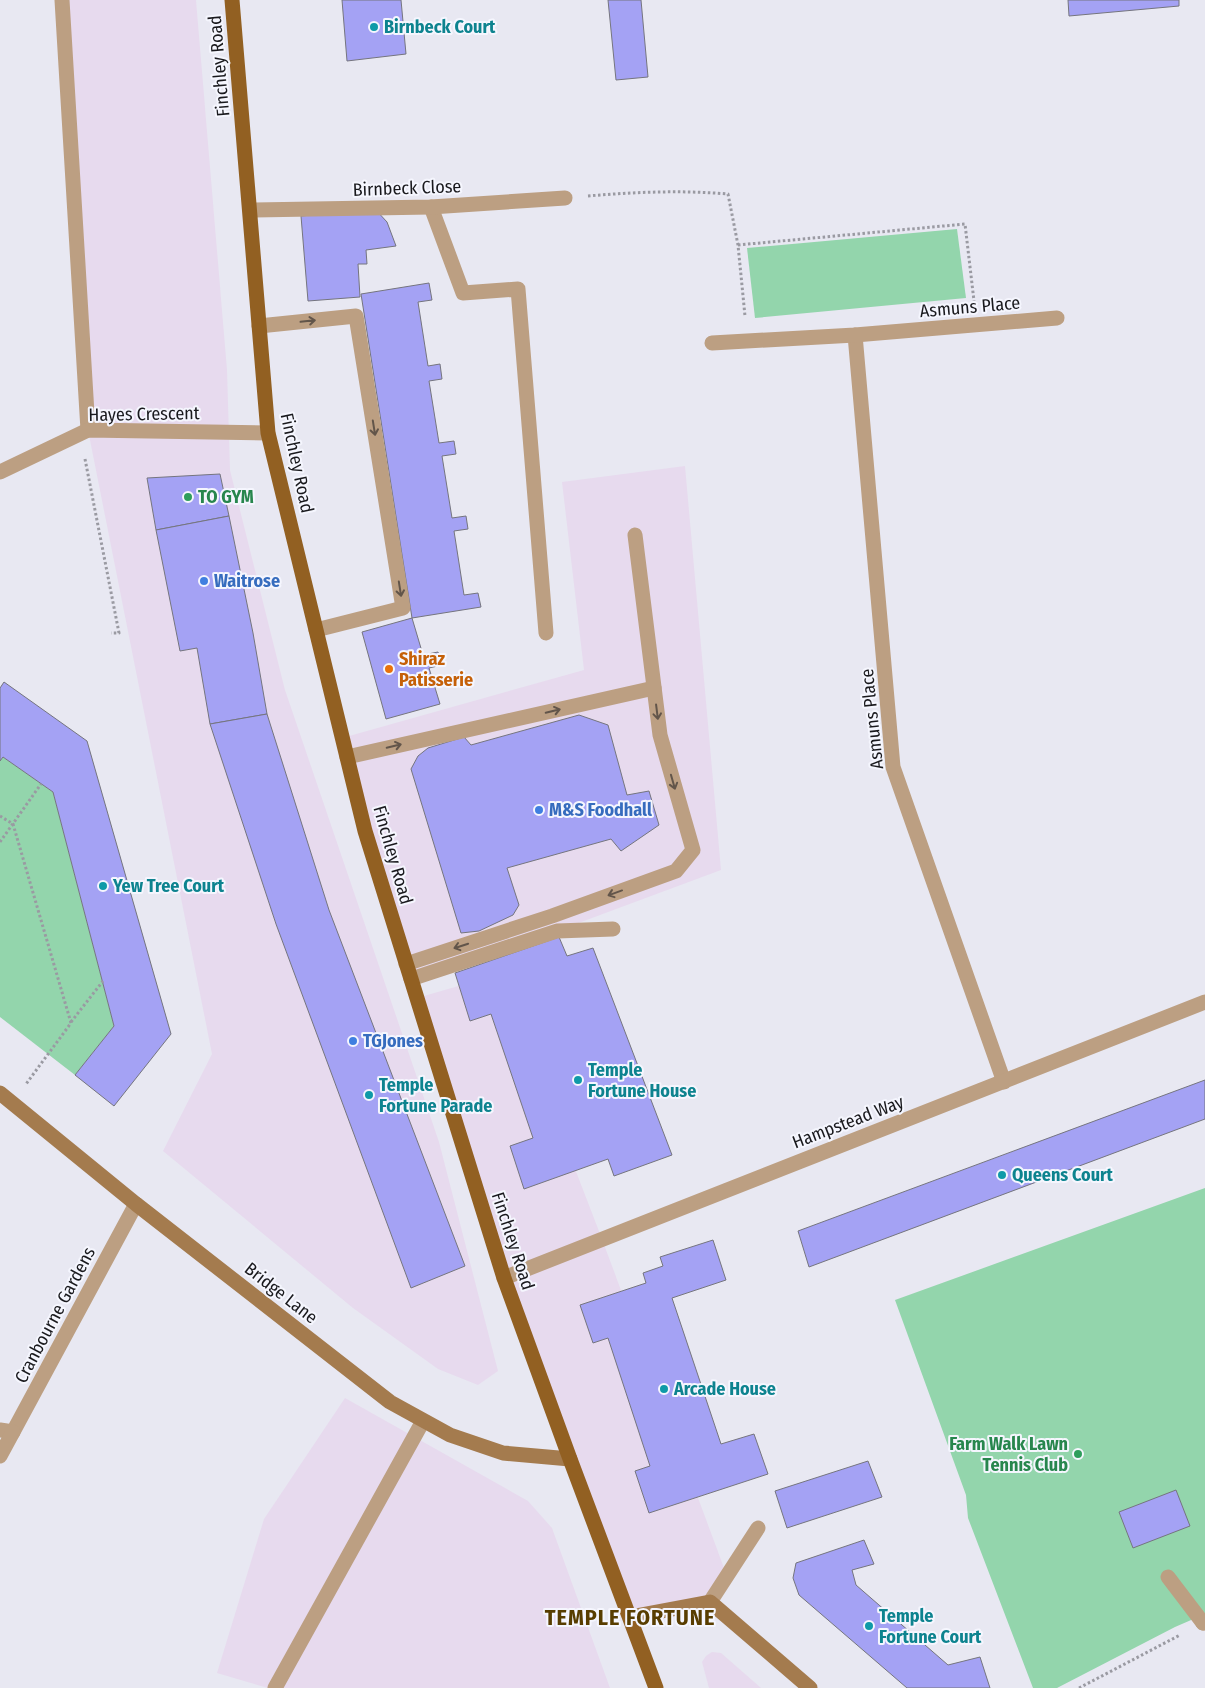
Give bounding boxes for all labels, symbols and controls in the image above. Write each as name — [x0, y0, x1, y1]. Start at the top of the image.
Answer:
street label: Finchley Road — [204, 14, 234, 118]
place label: Birnbeck Court — [384, 16, 496, 38]
marker: Birnbeck Court — [368, 21, 380, 33]
street label: Birnbeck Close — [352, 175, 462, 201]
street label: Asmuns Place — [919, 292, 1021, 322]
one-way arrow — [300, 316, 316, 326]
street label: Hayes Crescent — [88, 402, 200, 426]
street label: Finchley Road — [276, 411, 318, 515]
one-way arrow — [370, 420, 380, 436]
place label: TO GYM — [198, 486, 254, 508]
marker: TO GYM — [182, 491, 194, 503]
place label: Waitrose — [214, 570, 280, 592]
marker: Waitrose — [198, 575, 210, 587]
one-way arrow — [396, 581, 406, 597]
place label: Shiraz Patisserie — [399, 648, 473, 691]
marker: Shiraz Patisserie — [383, 663, 395, 675]
street label: Asmuns Place — [856, 668, 888, 770]
one-way arrow — [652, 704, 662, 720]
one-way arrow — [544, 706, 560, 715]
one-way arrow — [386, 741, 402, 750]
one-way arrow — [669, 774, 679, 790]
place label: M&S Foodhall — [549, 799, 652, 821]
street label: Finchley Road — [368, 803, 418, 907]
marker: M&S Foodhall — [533, 804, 545, 816]
place label: Yew Tree Court — [112, 875, 225, 897]
marker: Yew Tree Court — [97, 880, 109, 892]
one-way arrow — [607, 889, 623, 898]
one-way arrow — [453, 942, 469, 952]
place label: TGJones — [363, 1030, 423, 1052]
marker: TGJones — [347, 1035, 359, 1047]
place label: Temple Fortune House — [588, 1059, 696, 1102]
place label: Temple Fortune Parade — [379, 1074, 492, 1117]
marker: Temple Fortune House — [572, 1074, 584, 1086]
marker: Temple Fortune Parade — [363, 1089, 375, 1101]
street label: Hampstead Way — [789, 1091, 907, 1153]
place label: Queens Court — [1012, 1164, 1114, 1186]
marker: Queens Court — [996, 1169, 1008, 1181]
street label: Finchley Road — [487, 1189, 539, 1293]
street label: Cranbourne Gardens — [10, 1243, 100, 1387]
street label: Bridge Lane — [240, 1258, 322, 1328]
place label: Arcade House — [673, 1378, 776, 1400]
marker: Arcade House — [658, 1383, 670, 1395]
place label: Farm Walk Lawn Tennis Club — [949, 1433, 1068, 1476]
marker: Farm Walk Lawn Tennis Club — [1072, 1448, 1084, 1460]
district label: TEMPLE FORTUNE — [545, 1604, 715, 1631]
place label: Temple Fortune Court — [879, 1605, 982, 1648]
marker: Temple Fortune Court — [863, 1620, 875, 1632]

